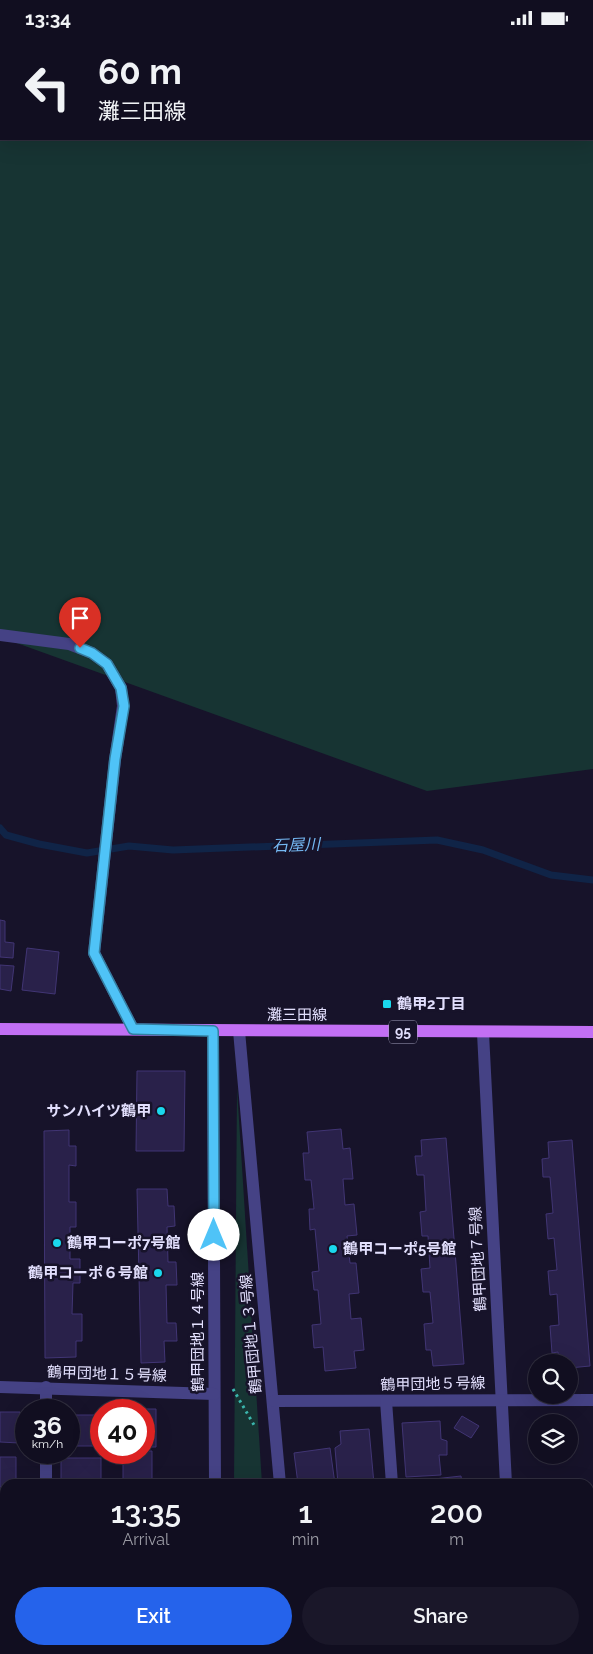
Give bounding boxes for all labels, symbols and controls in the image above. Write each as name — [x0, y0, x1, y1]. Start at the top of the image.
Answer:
text: 13:34 — [25, 7, 71, 29]
text: 60 m — [98, 51, 182, 92]
icon: left — [15, 55, 80, 120]
text: 灘三田線 — [98, 98, 186, 124]
pin — [59, 597, 101, 648]
icon: arrive — [66, 604, 94, 632]
water label: 石屋川 — [272, 835, 322, 855]
place label: 鶴甲2丁目 — [397, 995, 465, 1013]
marker: 鶴甲2丁目 — [381, 998, 393, 1010]
street label: 灘三田線 — [267, 1006, 327, 1024]
road number: 95 — [389, 1021, 417, 1044]
place label: サンハイツ鶴甲 — [46, 1102, 151, 1120]
marker: サンハイツ鶴甲 — [155, 1105, 167, 1117]
street label: 鶴甲団地７号線 — [466, 1206, 490, 1312]
position arrow — [187, 1208, 239, 1260]
place label: 鶴甲コーポ7号館 — [67, 1234, 180, 1252]
marker: 鶴甲コーポ7号館 — [51, 1237, 63, 1249]
place label: 鶴甲コーポ5号館 — [343, 1240, 456, 1258]
marker: 鶴甲コーポ5号館 — [327, 1243, 339, 1255]
place label: 鶴甲コーポ６号館 — [28, 1264, 148, 1282]
marker: 鶴甲コーポ６号館 — [152, 1267, 164, 1279]
street label: 鶴甲団地１４号線 — [189, 1272, 207, 1392]
street label: 鶴甲団地１３号線 — [237, 1273, 265, 1395]
map controls — [528, 1354, 578, 1464]
button: search — [528, 1354, 578, 1404]
street label: 鶴甲団地１５号線 — [47, 1363, 167, 1385]
street label: 鶴甲団地５号線 — [380, 1374, 486, 1394]
speed limit sign: 40 — [90, 1399, 155, 1464]
text: 36 — [33, 1410, 62, 1440]
button: layers — [528, 1414, 578, 1464]
text: km/h — [32, 1437, 63, 1451]
text: 13:35 — [111, 1495, 181, 1530]
text: 1 — [298, 1495, 313, 1530]
text: 200 — [430, 1495, 483, 1530]
text: Arrival — [122, 1530, 169, 1549]
text: min — [292, 1530, 319, 1549]
text: m — [449, 1530, 464, 1549]
button: Exit — [15, 1587, 292, 1645]
button: Share — [302, 1587, 579, 1645]

